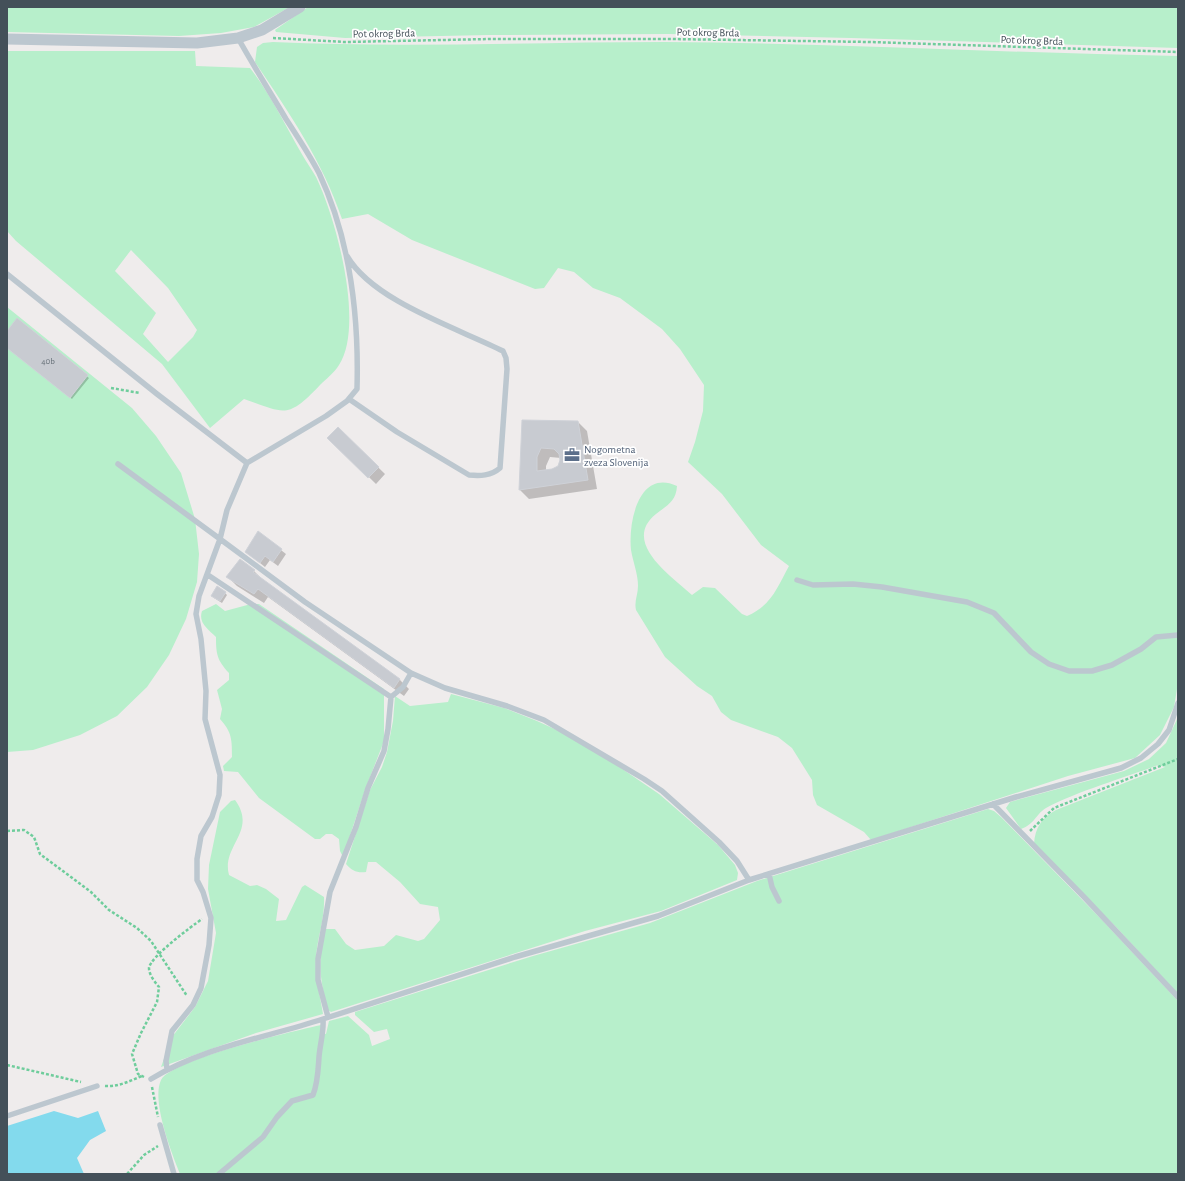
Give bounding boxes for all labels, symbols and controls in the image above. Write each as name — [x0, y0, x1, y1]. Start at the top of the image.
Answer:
street label: Pot okrog Brda — [677, 26, 739, 39]
street label: Pot okrog Brda — [353, 27, 415, 40]
street label: Pot okrog Brda — [1000, 34, 1063, 47]
house number: 40b — [41, 357, 55, 366]
place label: Nogometna zveza Slovenija — [584, 444, 648, 468]
office icon: Nogometna zveza Slovenija — [563, 446, 581, 464]

